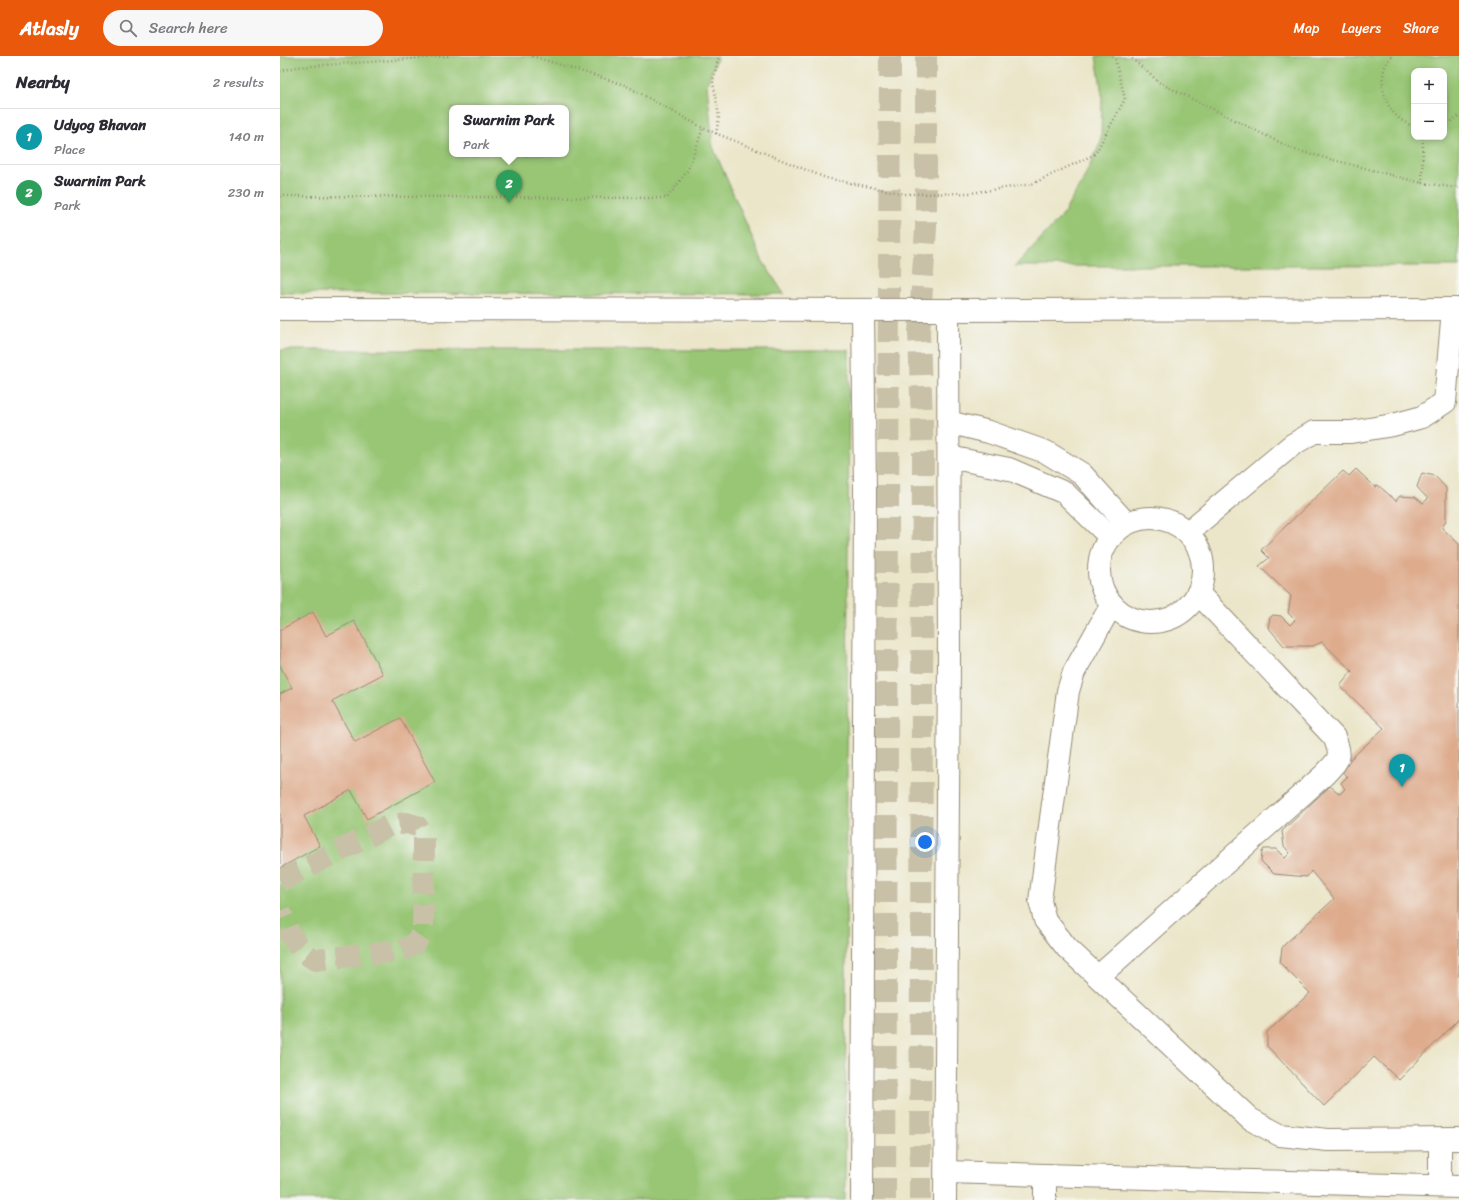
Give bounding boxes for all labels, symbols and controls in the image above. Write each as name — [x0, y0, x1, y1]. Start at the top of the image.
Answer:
search box — [103, 10, 383, 46]
text: Atlasly — [20, 12, 79, 45]
text: Search here — [149, 15, 228, 41]
text: Map — [1294, 16, 1319, 41]
text: Layers — [1341, 16, 1381, 41]
text: Share — [1403, 16, 1439, 41]
icon: search — [117, 17, 139, 39]
text: Nearby — [16, 67, 70, 97]
map controls — [1411, 68, 1447, 140]
button: + — [1411, 68, 1447, 104]
text: 2 results — [213, 71, 264, 94]
button: − — [1411, 104, 1447, 140]
popup — [449, 105, 569, 157]
text: Swarnim Park — [463, 107, 555, 133]
text: Udyog Bhavan — [54, 112, 146, 138]
text: 1 — [26, 125, 32, 148]
text: 140 m — [229, 125, 264, 148]
text: Park — [463, 133, 490, 156]
text: Place — [54, 138, 85, 161]
text: Swarnim Park — [54, 168, 146, 194]
pin: 2 — [496, 170, 522, 203]
text: 2 — [25, 181, 33, 204]
text: 230 m — [228, 181, 264, 204]
text: Park — [54, 194, 81, 217]
pin: 1 — [1389, 754, 1415, 787]
your location — [915, 832, 935, 852]

